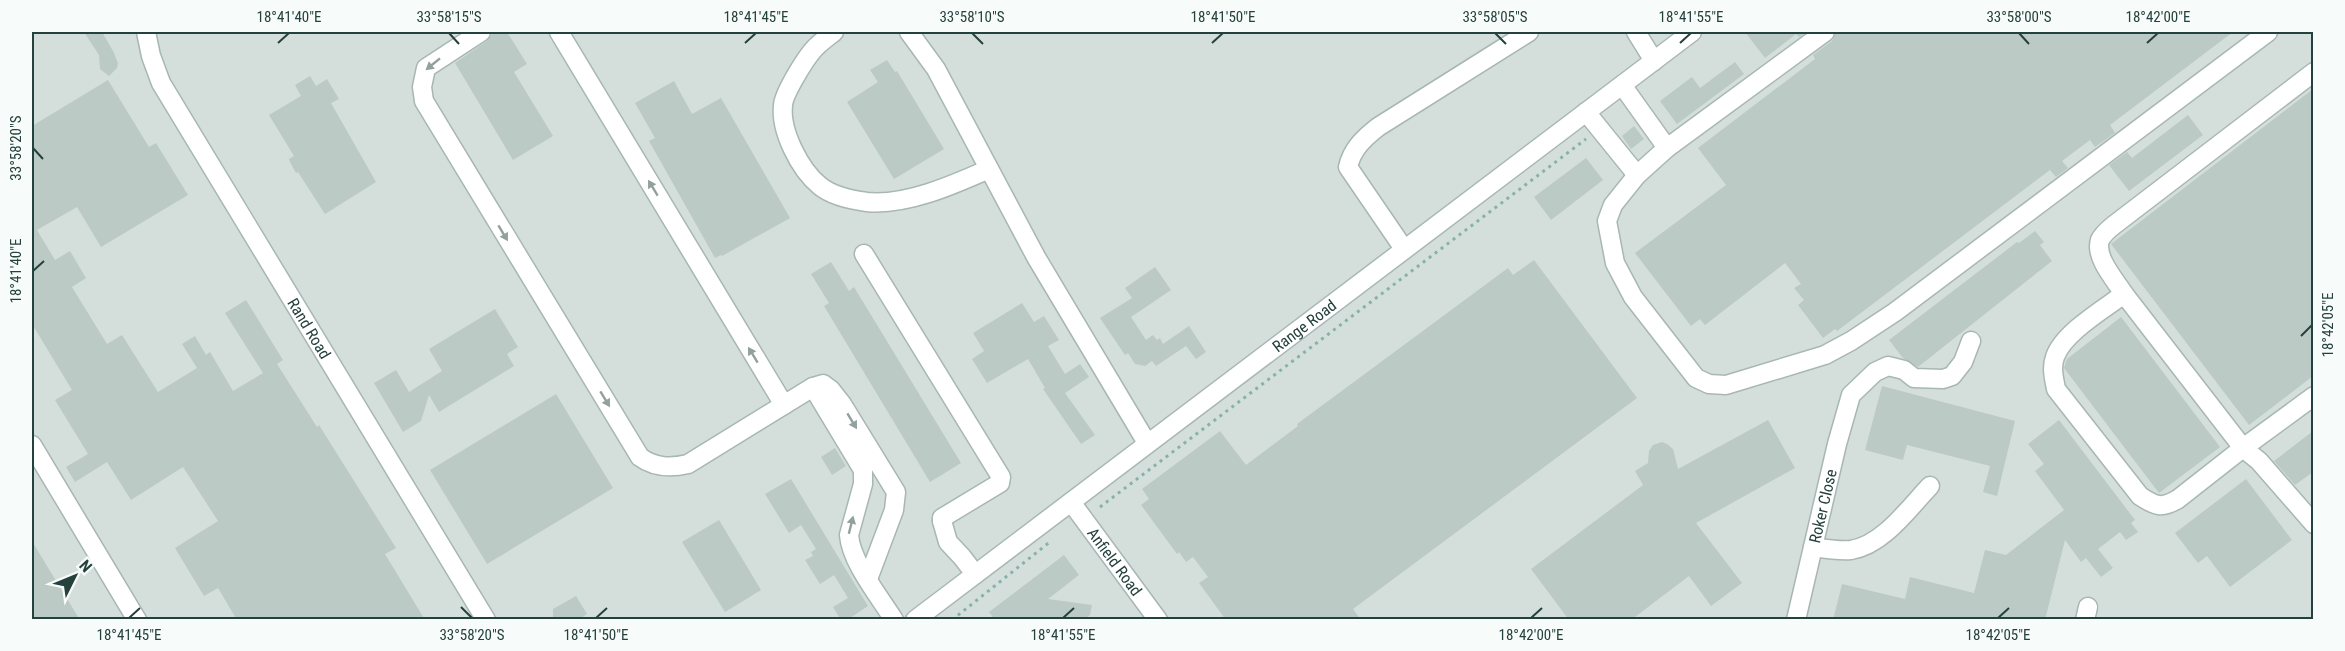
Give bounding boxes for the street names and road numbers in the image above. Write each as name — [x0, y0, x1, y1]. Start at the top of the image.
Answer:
street label: Rand Road — [284, 294, 335, 362]
street label: Range Road — [1268, 295, 1340, 356]
street label: Roker Close — [1805, 467, 1840, 545]
street label: Anfield Road — [1084, 524, 1146, 599]

